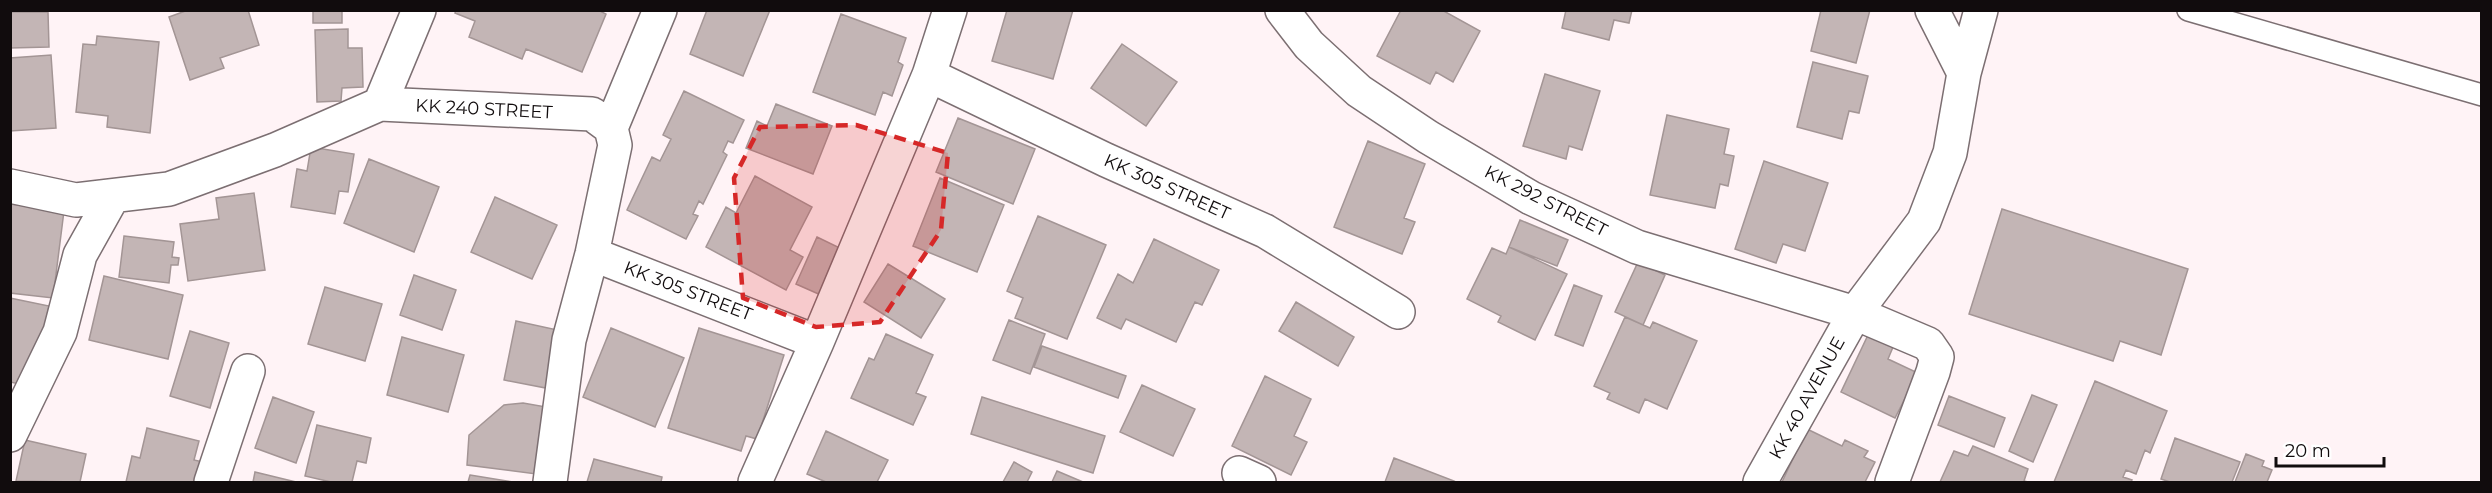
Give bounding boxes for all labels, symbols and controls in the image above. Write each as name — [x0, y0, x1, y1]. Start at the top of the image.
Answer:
street label: KK 240 STREET — [415, 94, 554, 124]
street label: KK 305 STREET — [1100, 149, 1234, 225]
street label: KK 292 STREET — [1481, 161, 1612, 242]
street label: KK 305 STREET — [621, 256, 756, 326]
street label: KK 40 AVENUE — [1764, 333, 1850, 463]
scale bar — [2276, 430, 2384, 468]
text: 20 m — [2285, 440, 2331, 462]

